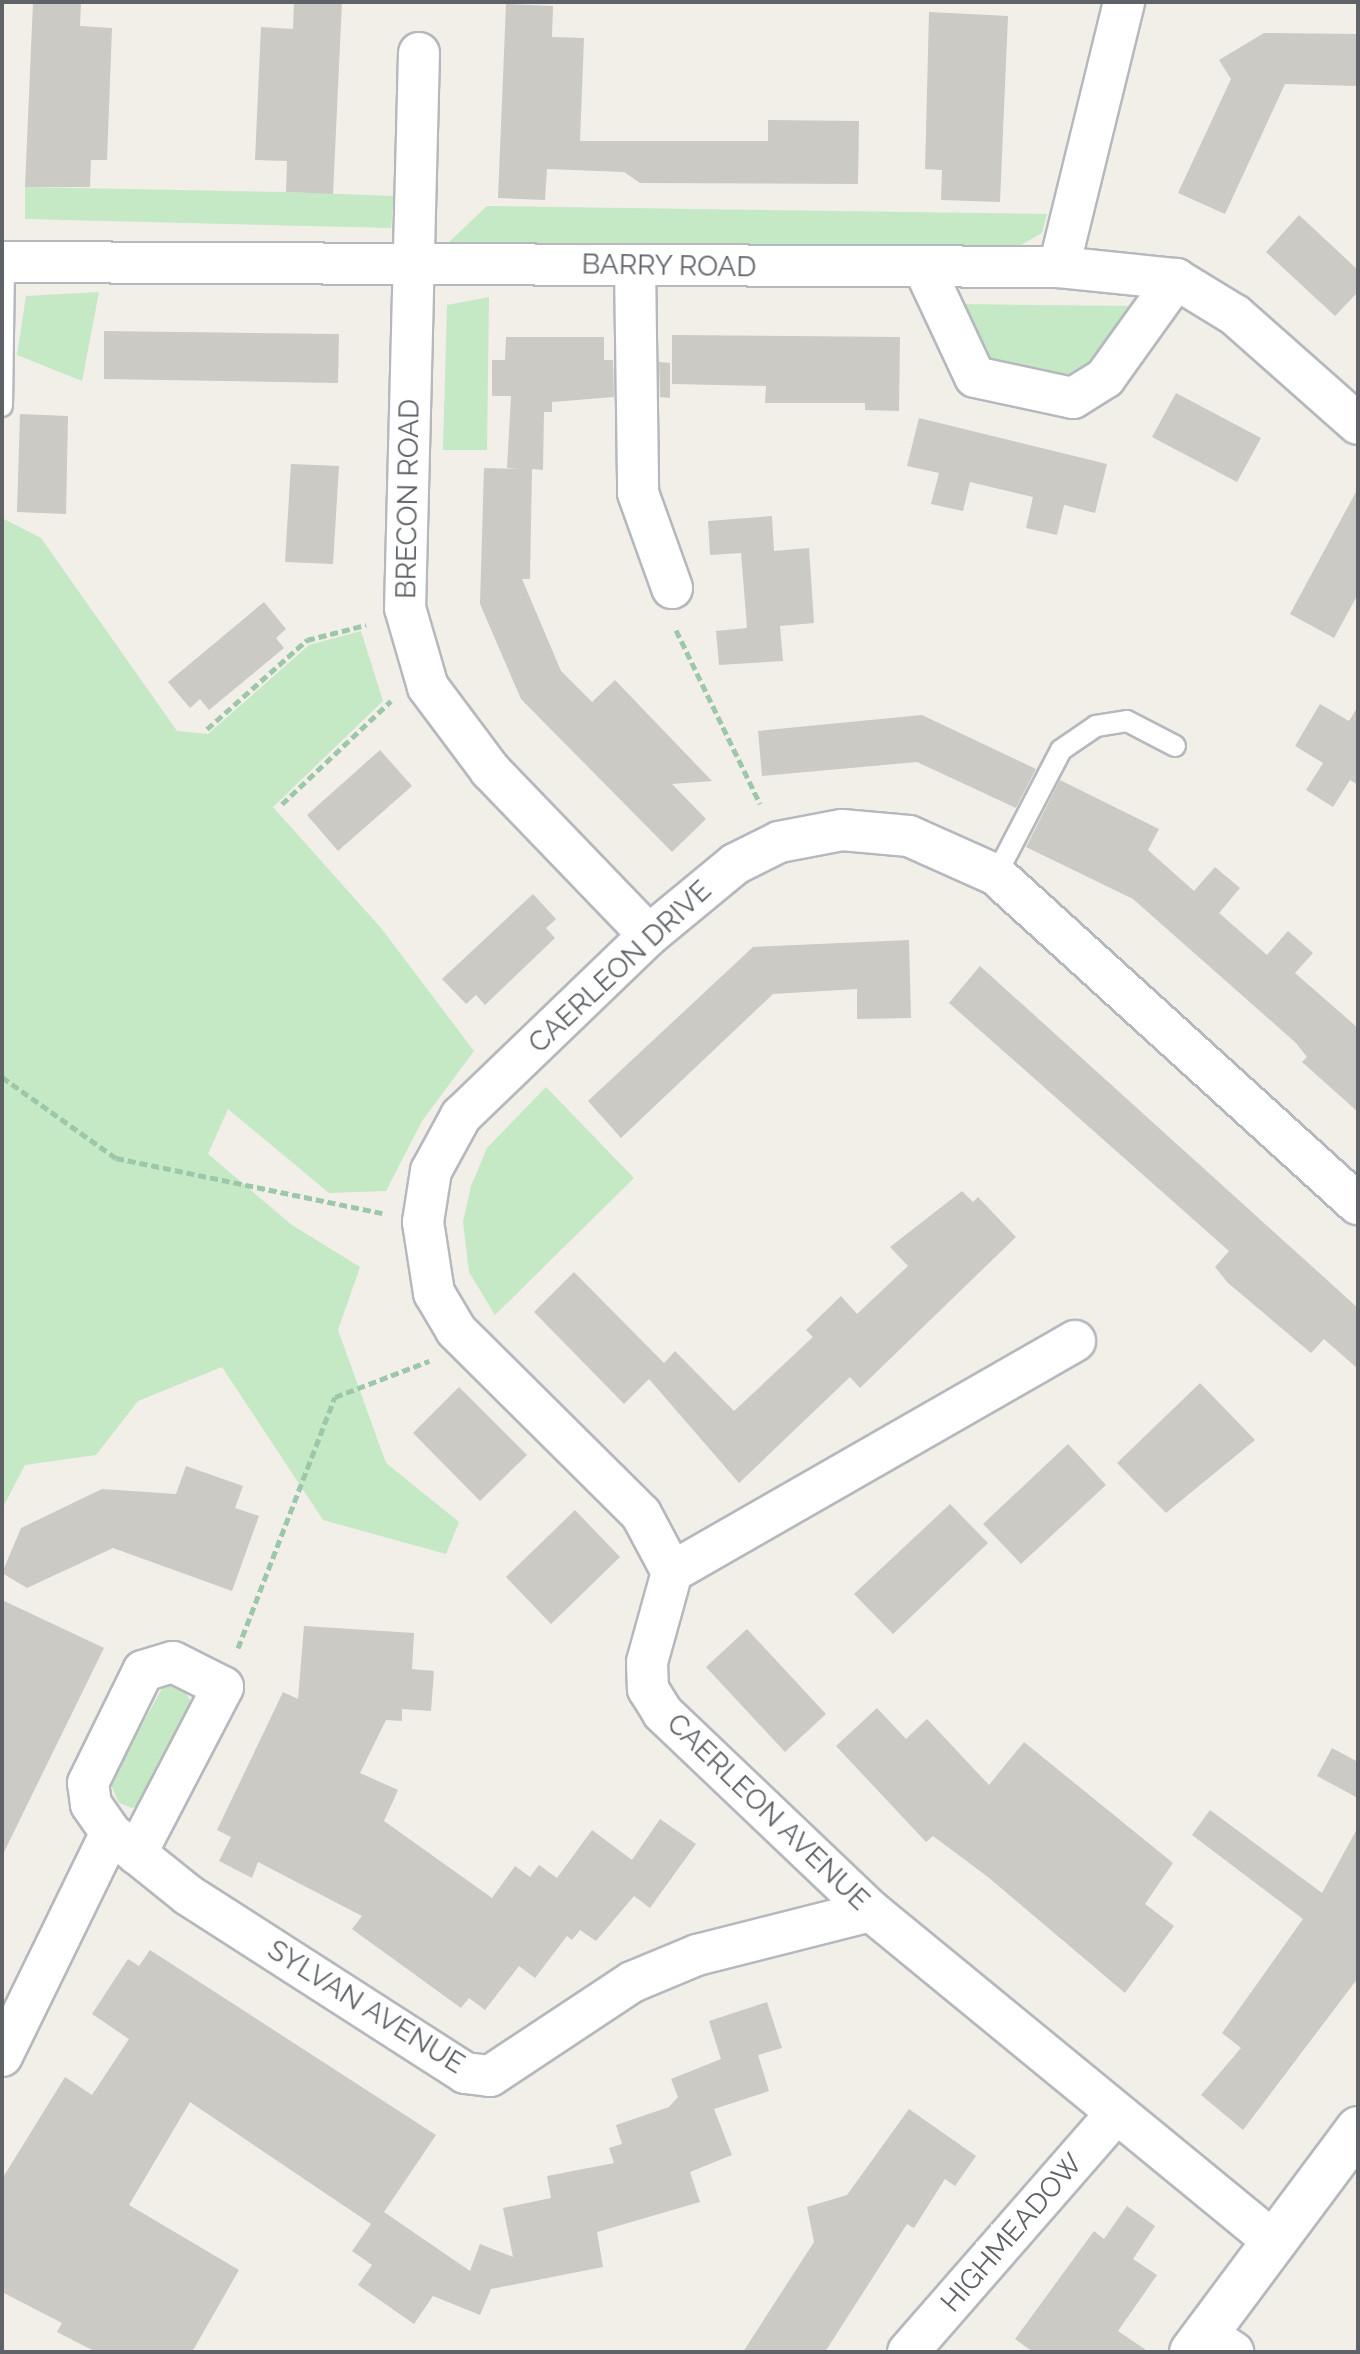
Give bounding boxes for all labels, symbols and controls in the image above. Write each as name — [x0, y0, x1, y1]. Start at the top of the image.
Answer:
street label: BARRY ROAD — [581, 248, 757, 284]
street label: BRECON ROAD — [389, 399, 427, 599]
street label: CAERLEON DRIVE — [522, 874, 718, 1060]
street label: CAERLEON AVENUE — [660, 1706, 876, 1918]
street label: SYLVAN AVENUE — [261, 1933, 471, 2081]
street label: HIGHMEADOW — [934, 2147, 1090, 2319]

